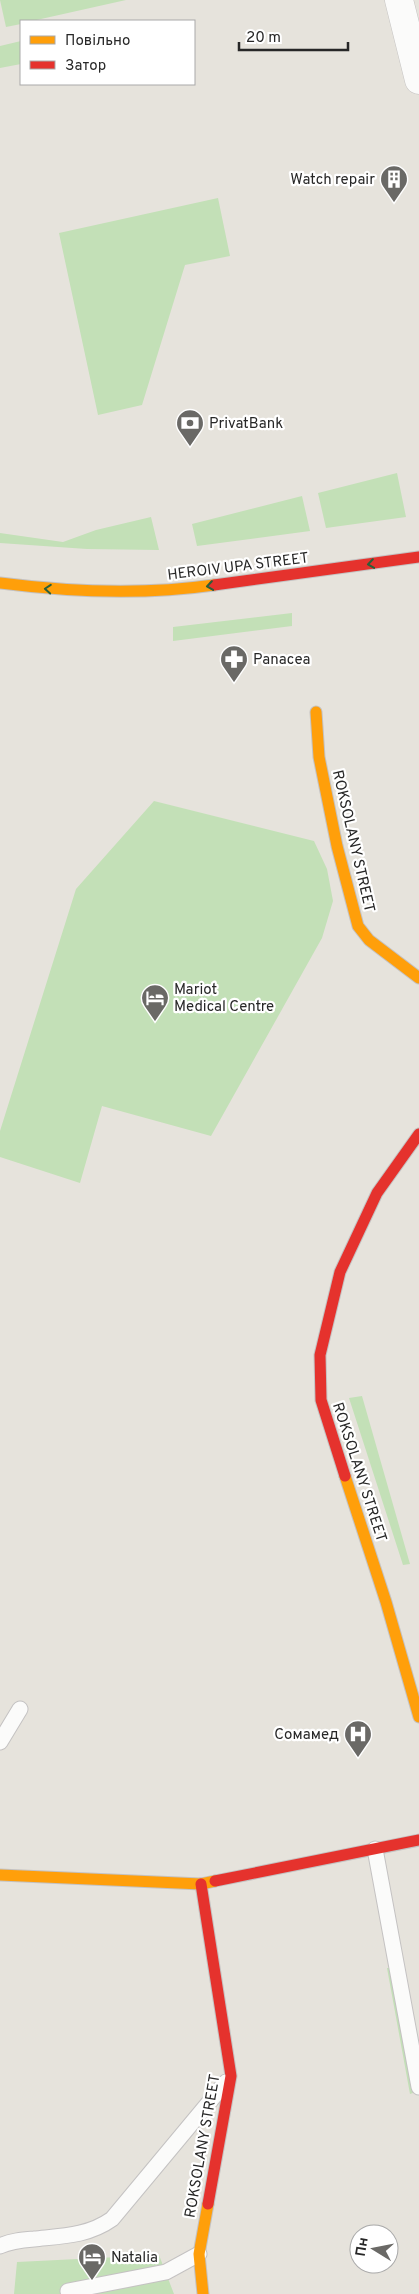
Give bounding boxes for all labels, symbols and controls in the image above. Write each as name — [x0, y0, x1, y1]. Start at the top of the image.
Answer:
legend — [20, 20, 195, 85]
scale bar — [239, 20, 348, 52]
text: 20 m — [246, 29, 281, 48]
text: Повільно — [65, 32, 130, 51]
text: Затор — [65, 57, 106, 76]
building icon: Watch repair — [379, 164, 409, 203]
place label: Watch repair — [290, 171, 375, 190]
bank icon: PrivatBank — [175, 408, 205, 447]
place label: PrivatBank — [209, 415, 283, 434]
street label: HEROIV UPA STREET — [166, 549, 310, 586]
one-way arrow — [366, 558, 374, 569]
one-way arrow — [205, 580, 213, 591]
one-way arrow — [43, 583, 51, 594]
pharmacy icon: Panacea — [219, 644, 249, 683]
place label: Panacea — [253, 651, 310, 670]
street label: ROKSOLANY STREET — [327, 768, 378, 914]
place label: Mariot Medical Centre — [174, 981, 274, 1017]
hotel icon: Mariot Medical Centre — [140, 983, 170, 1022]
street label: ROKSOLANY STREET — [327, 1400, 390, 1545]
hospital icon: Сомамед — [343, 1719, 373, 1758]
place label: Сомамед — [274, 1726, 339, 1745]
street label: ROKSOLANY STREET — [181, 2073, 225, 2220]
north arrow — [349, 2224, 399, 2274]
text: Пн — [353, 2236, 373, 2258]
hotel icon: Natalia — [77, 2242, 107, 2281]
place label: Natalia — [111, 2249, 158, 2268]

